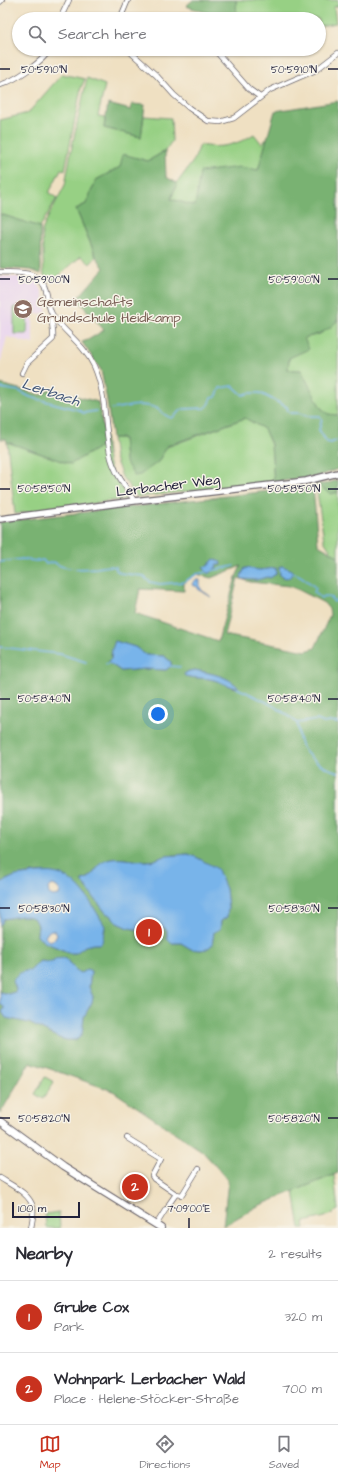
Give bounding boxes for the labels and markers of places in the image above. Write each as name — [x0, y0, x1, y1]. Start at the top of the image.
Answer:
place label: Gemeinschafts Grundschule Heidkamp — [37, 292, 181, 328]
school or university icon: Gemeinschafts Grundschule Heidkamp — [12, 298, 34, 320]
pin: 1 — [136, 917, 162, 947]
pin: 2 — [122, 1172, 148, 1202]

